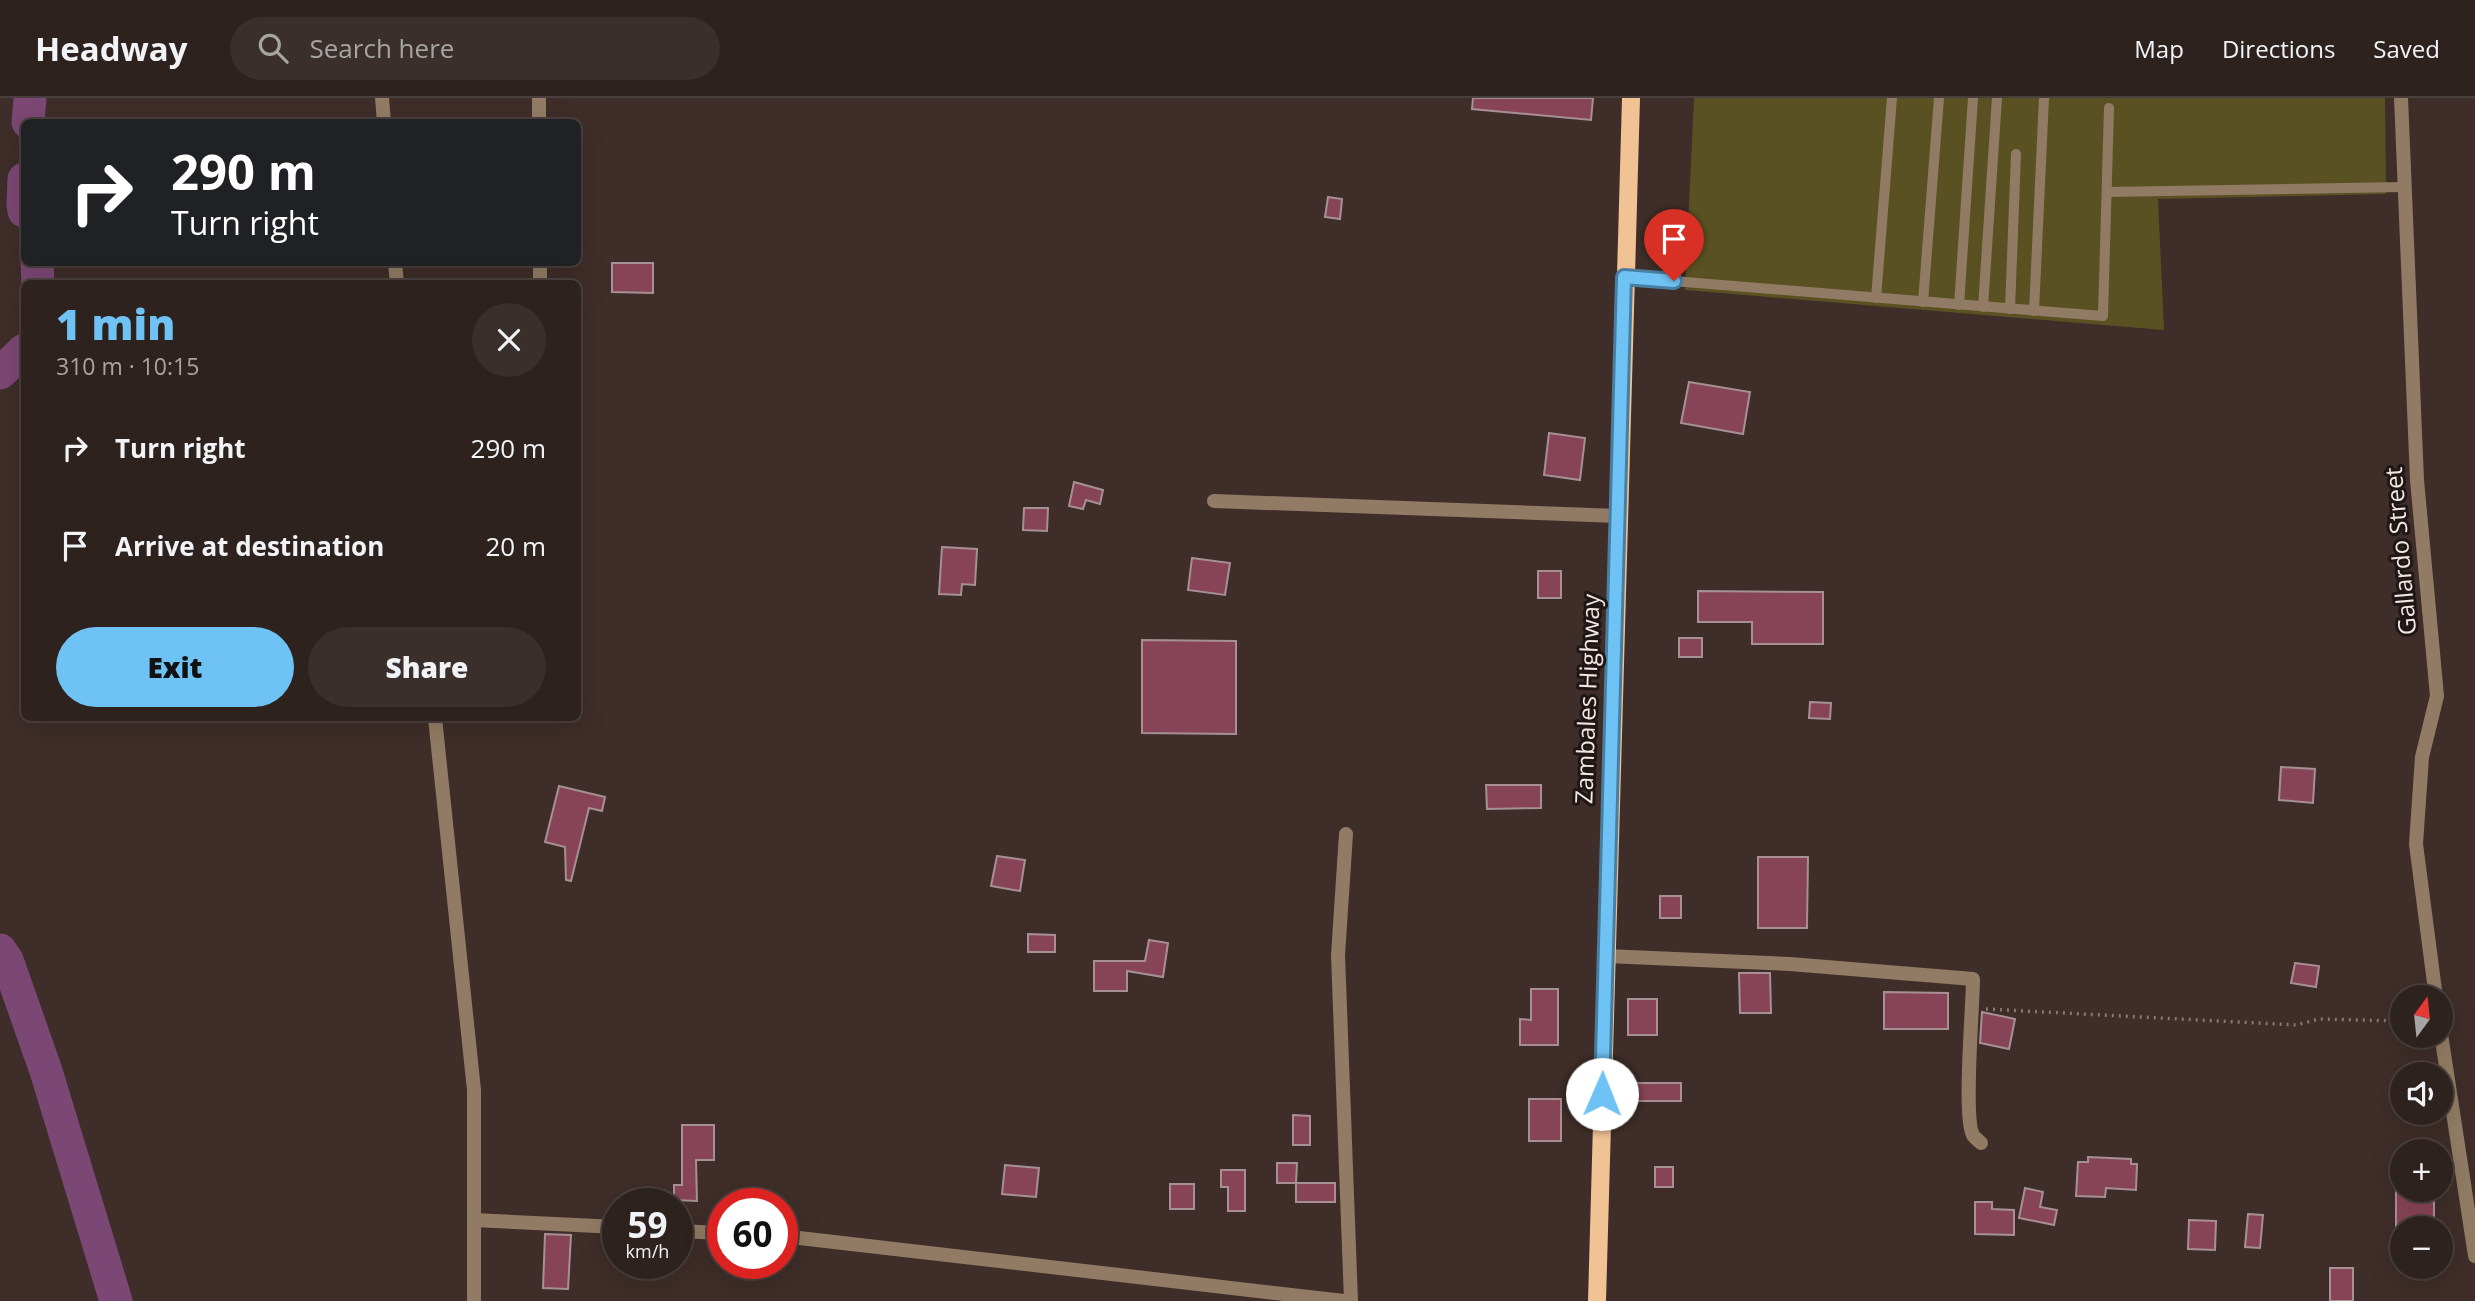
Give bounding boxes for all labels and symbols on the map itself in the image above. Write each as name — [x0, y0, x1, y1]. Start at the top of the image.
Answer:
pin — [1644, 209, 1704, 281]
street label: Gallardo Street — [2376, 466, 2423, 636]
street label: Zambales Highway — [1566, 592, 1607, 804]
north arrow — [2390, 985, 2454, 1048]
position arrow — [1565, 1057, 1639, 1131]
speed limit sign: 60 — [707, 1188, 798, 1279]

